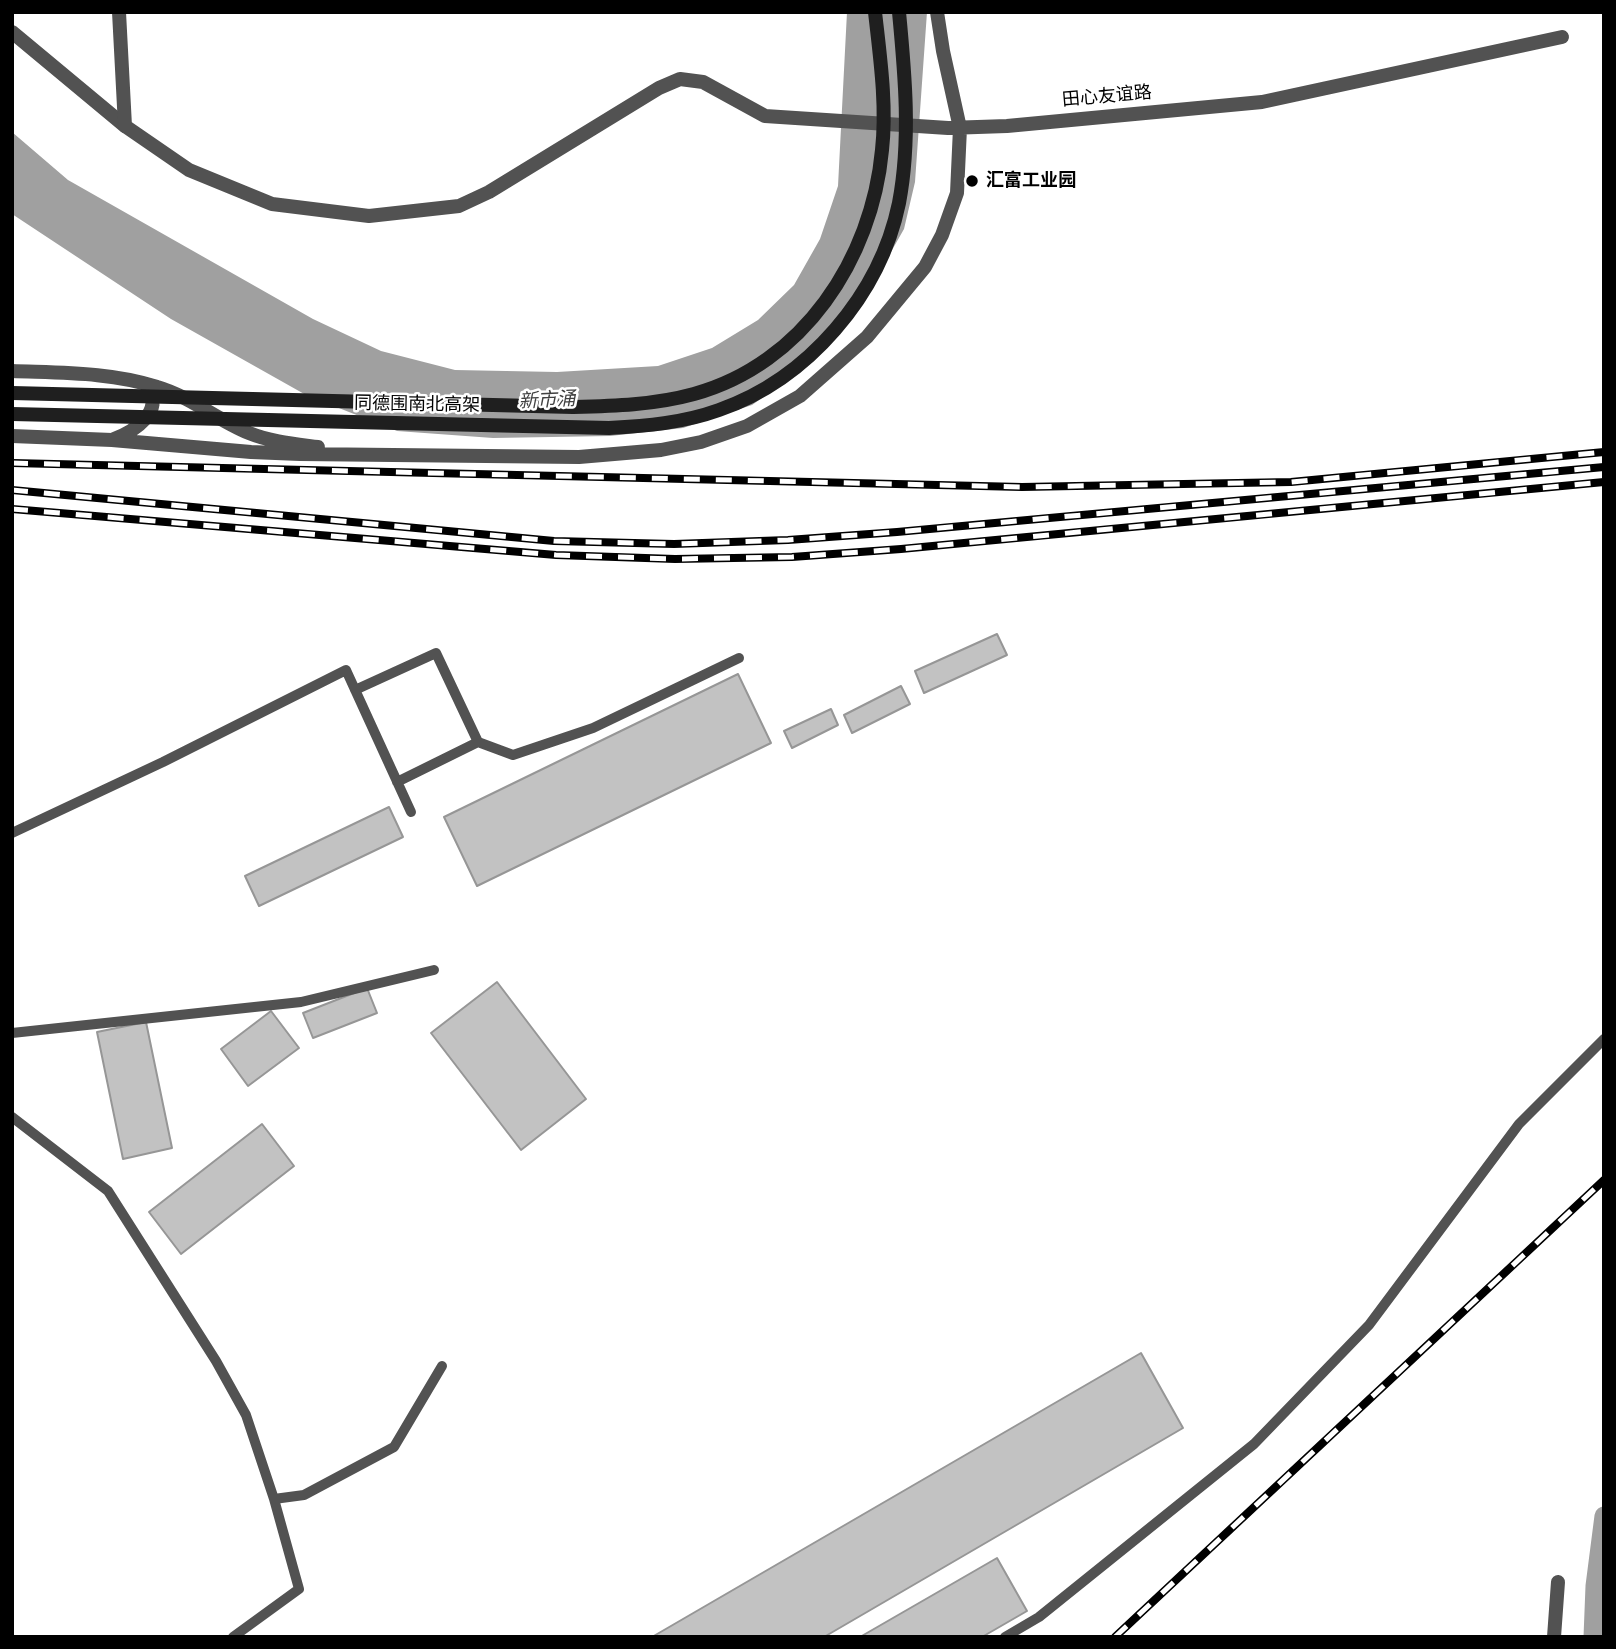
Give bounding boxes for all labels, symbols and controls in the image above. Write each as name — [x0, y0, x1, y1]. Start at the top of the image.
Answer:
street label: 田心友谊路 — [1061, 82, 1153, 112]
place label: 汇富工业园 — [986, 170, 1076, 192]
marker: 汇富工业园 — [964, 173, 980, 189]
water label: 新市涌 — [518, 388, 576, 414]
street label: 同德围南北高架 — [354, 393, 480, 417]

